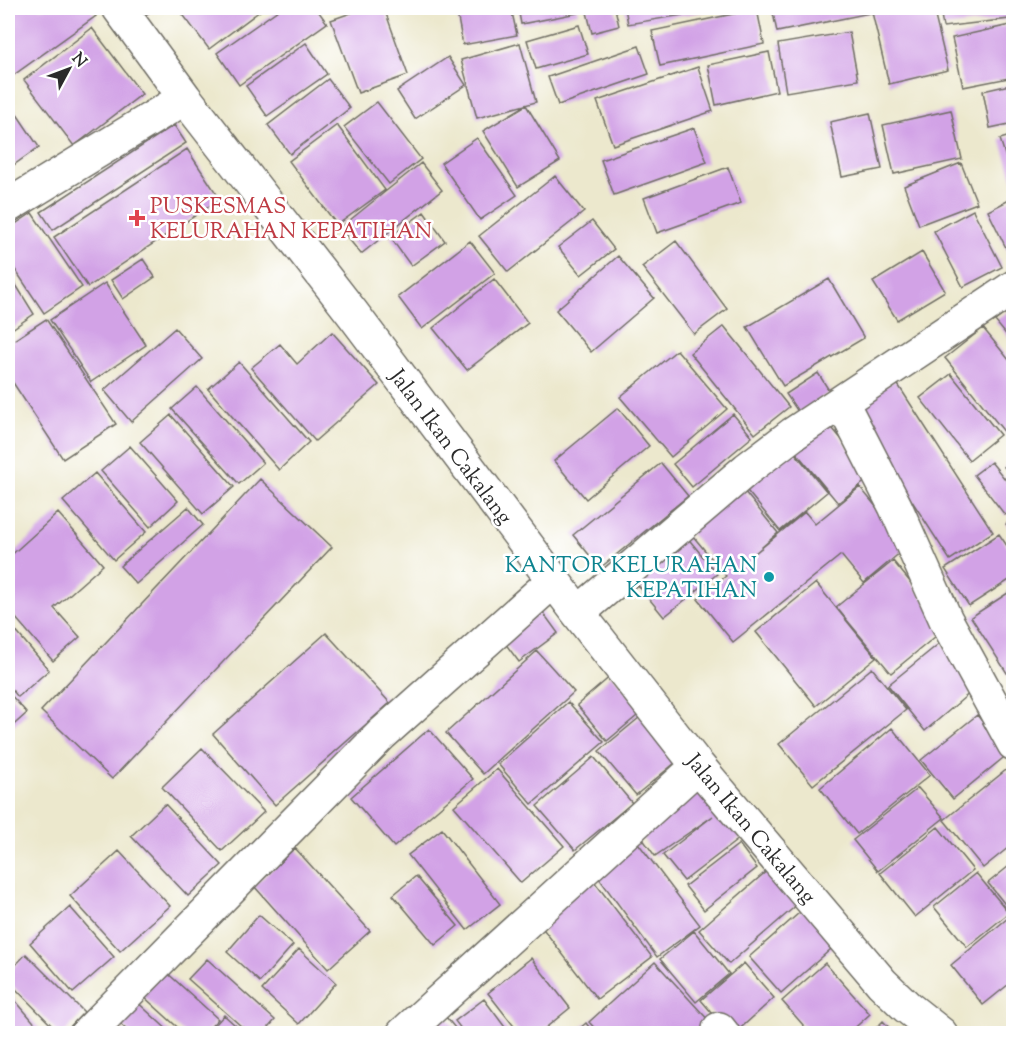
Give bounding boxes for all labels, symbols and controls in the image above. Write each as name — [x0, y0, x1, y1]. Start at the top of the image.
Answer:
north arrow — [39, 39, 99, 99]
text: N — [66, 48, 91, 73]
place label: PUSKESMAS KELURAHAN KEPATIHAN — [150, 192, 432, 249]
marker: PUSKESMAS KELURAHAN KEPATIHAN — [128, 209, 146, 227]
street label: Jalan Ikan Cakalang — [380, 363, 519, 532]
place label: KANTOR KELURAHAN KEPATIHAN — [505, 551, 757, 608]
marker: KANTOR KELURAHAN KEPATIHAN — [762, 570, 776, 584]
street label: Jalan Ikan Cakalang — [677, 747, 822, 912]

